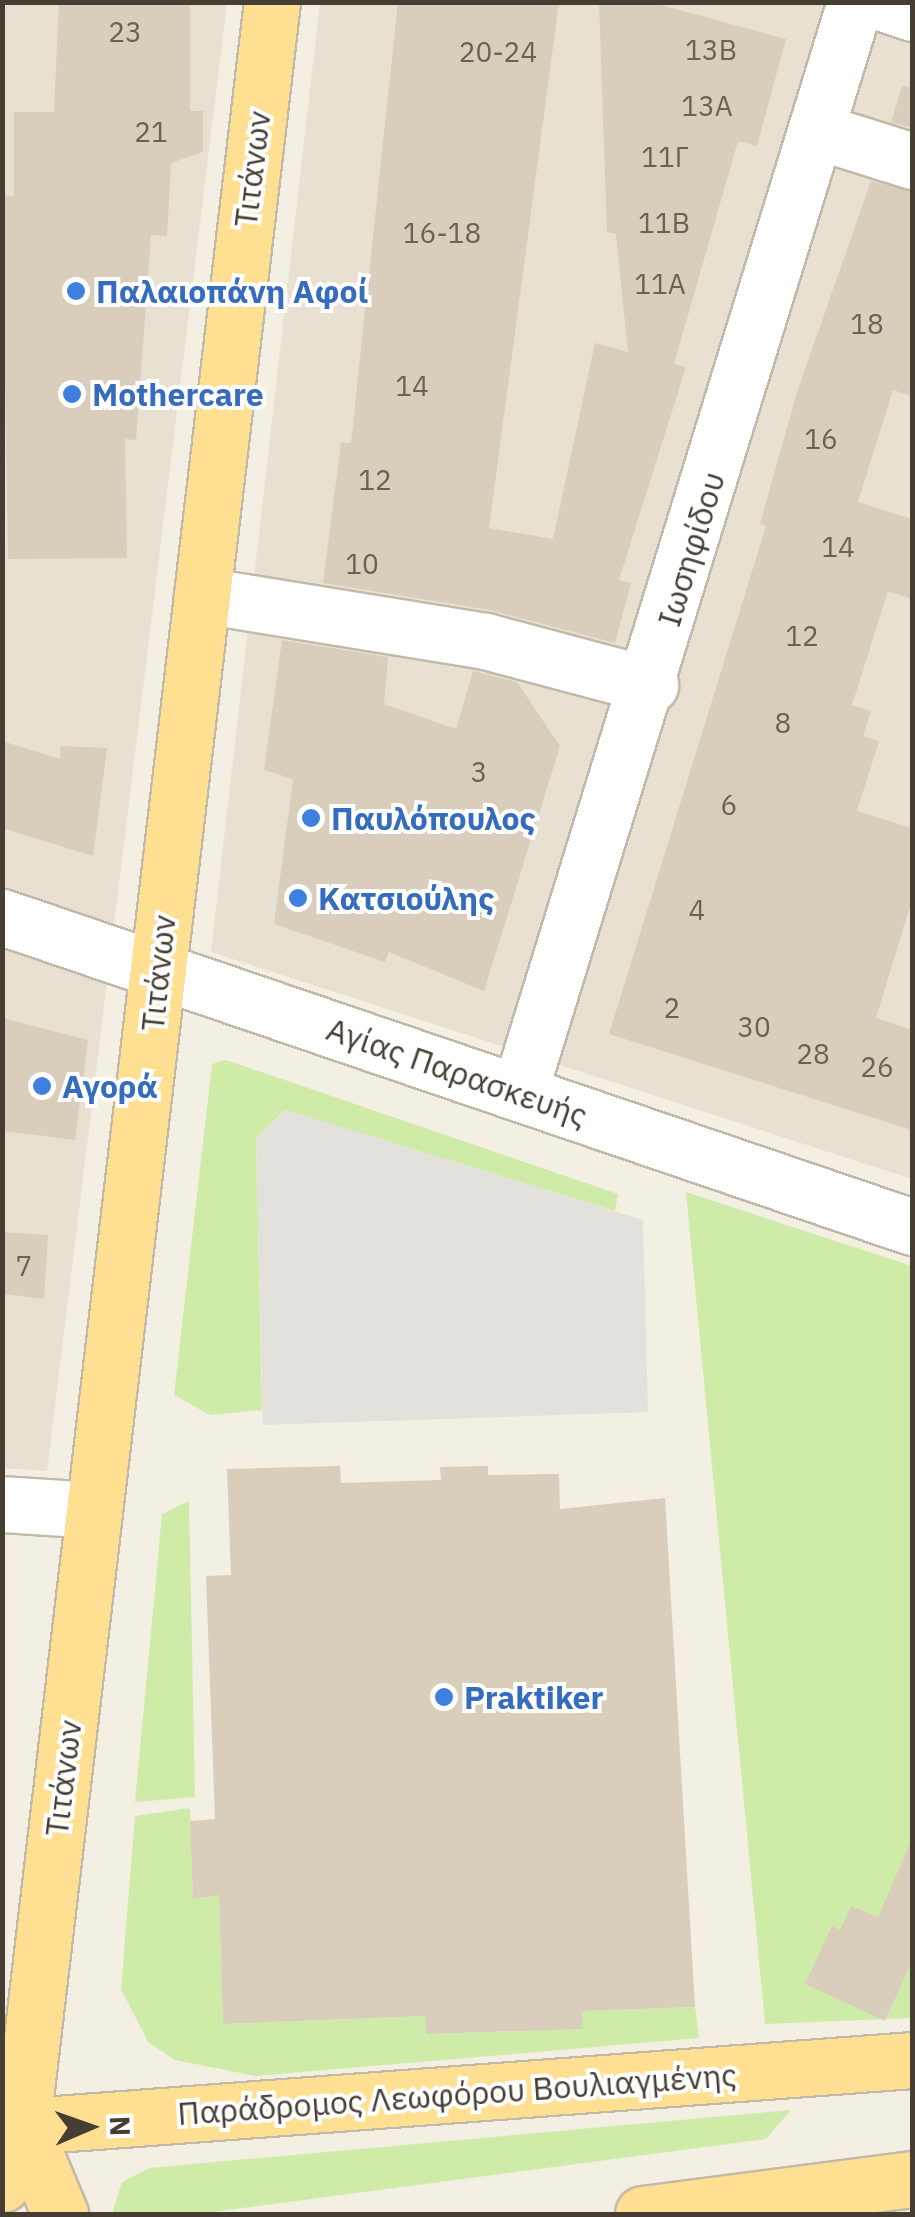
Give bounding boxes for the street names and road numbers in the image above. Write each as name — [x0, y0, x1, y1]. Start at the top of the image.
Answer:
street label: Τιτάνων — [226, 109, 278, 229]
street label: Ιωσηφίδου — [649, 467, 733, 631]
street label: Τιτάνων — [133, 913, 183, 1033]
street label: Αγίας Παρασκευής — [322, 1009, 592, 1135]
street label: Τιτάνων — [37, 1718, 89, 1838]
street label: Παράδρομος Λεωφόρου Βουλιαγμένης — [176, 2055, 738, 2133]

